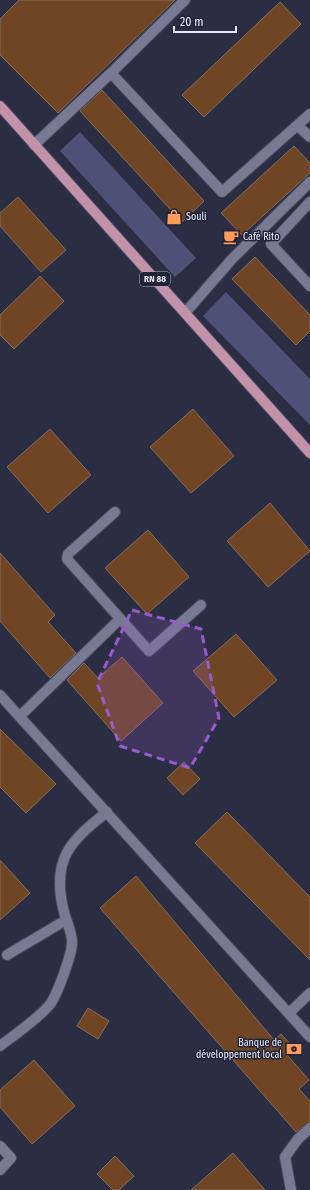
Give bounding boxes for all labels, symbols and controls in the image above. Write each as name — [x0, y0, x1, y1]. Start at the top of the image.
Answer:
scale bar — [174, 8, 236, 34]
text: 20 m — [180, 15, 204, 29]
shop icon: Souli — [165, 208, 183, 226]
place label: Souli — [186, 211, 207, 223]
cafe icon: Café Rito — [222, 228, 240, 246]
place label: Café Rito — [243, 231, 279, 243]
road number: RN 88 — [140, 272, 170, 286]
place label: Banque de développement local — [196, 1037, 282, 1061]
bank icon: Banque de développement local — [285, 1040, 303, 1058]

